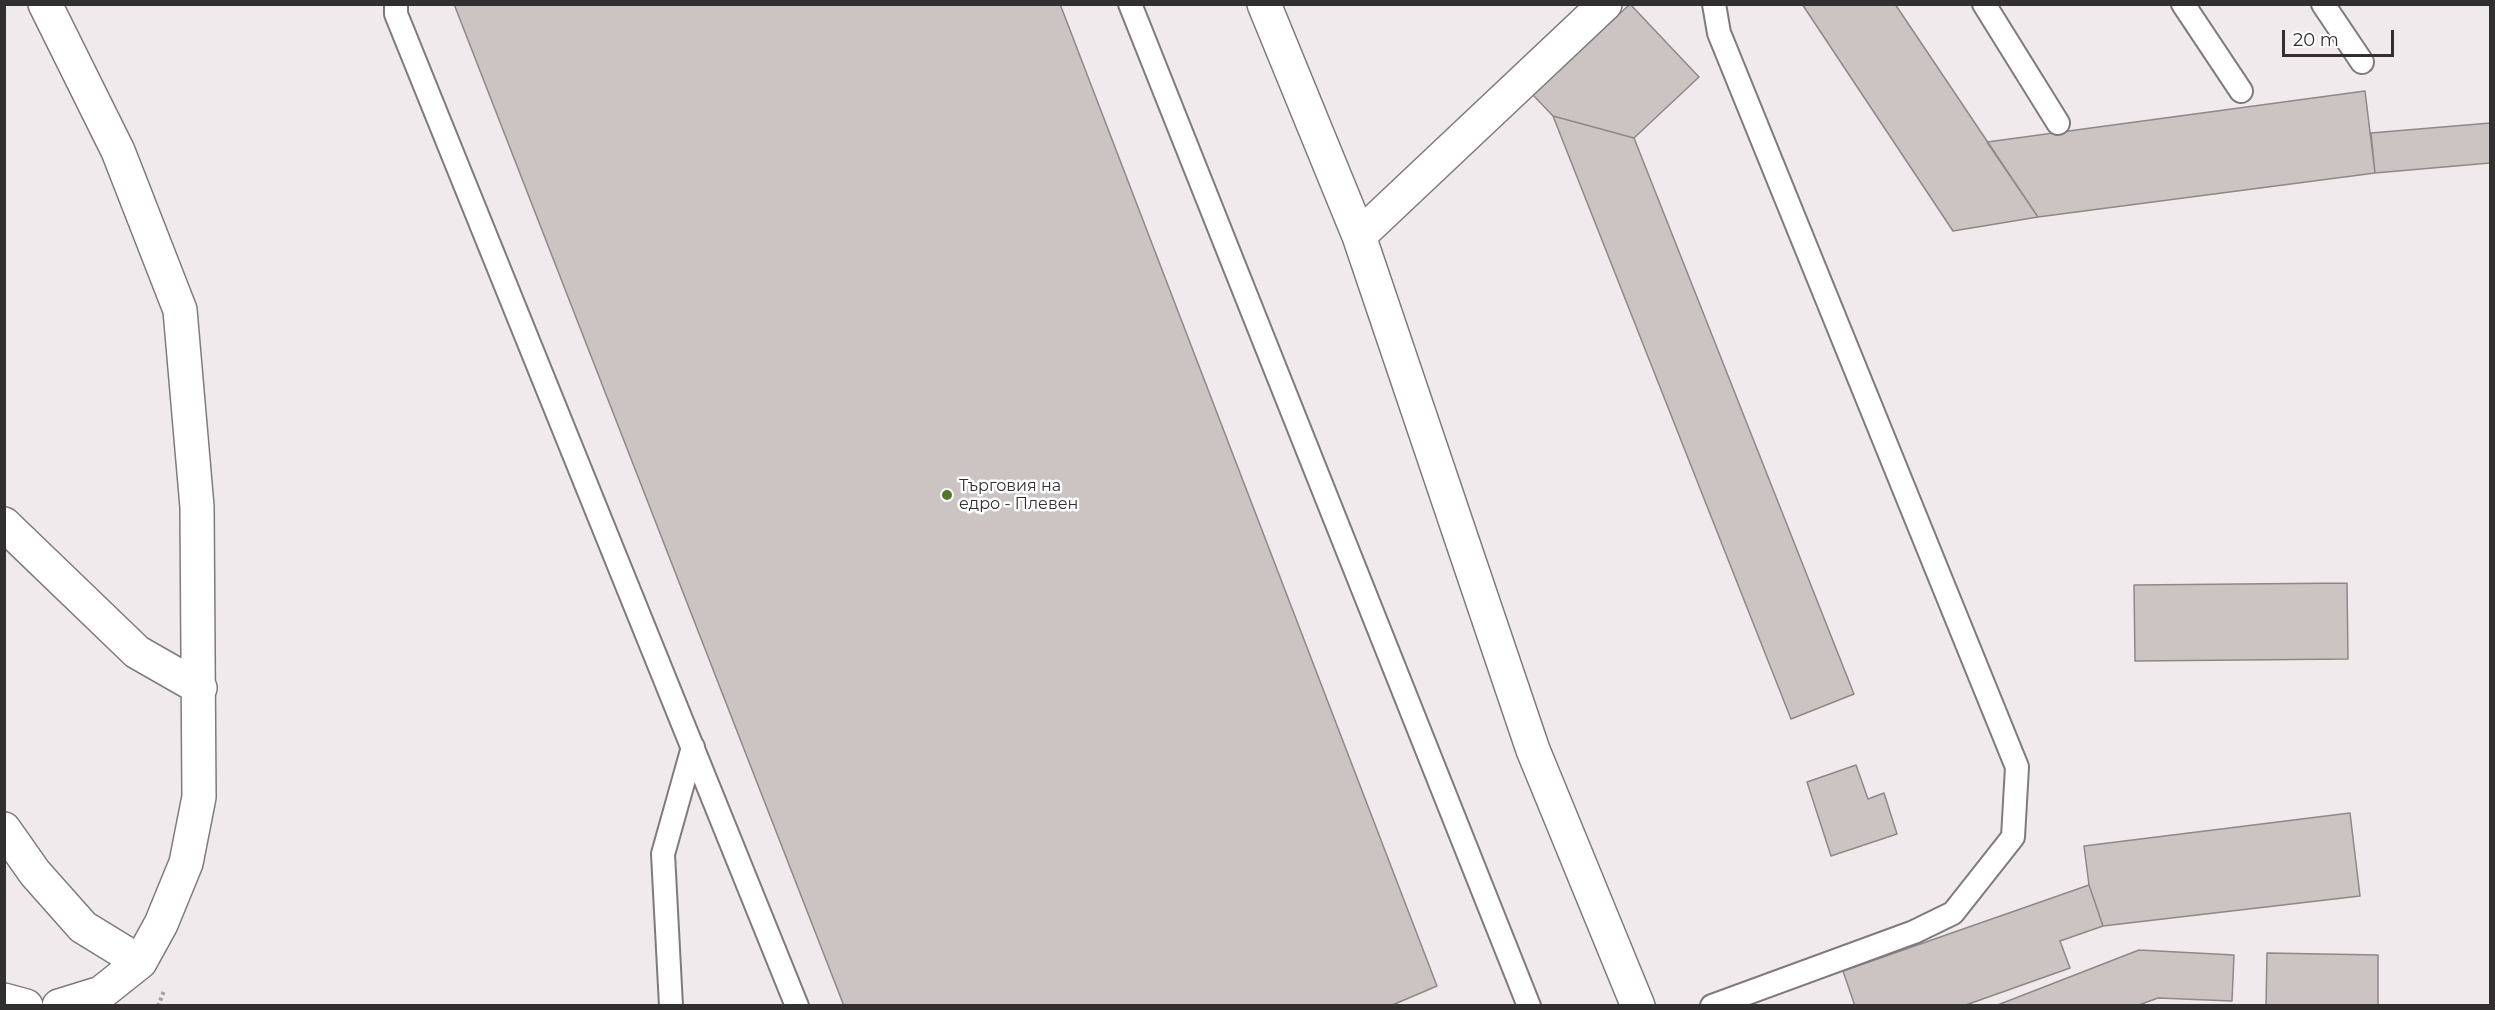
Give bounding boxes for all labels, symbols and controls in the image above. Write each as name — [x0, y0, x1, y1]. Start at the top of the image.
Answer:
scale bar — [2285, 18, 2398, 56]
text: 20 m — [2293, 29, 2339, 51]
place label: Търговия на едро - Плевен — [959, 476, 1078, 514]
marker: Търговия на едро - Плевен — [940, 488, 954, 502]

